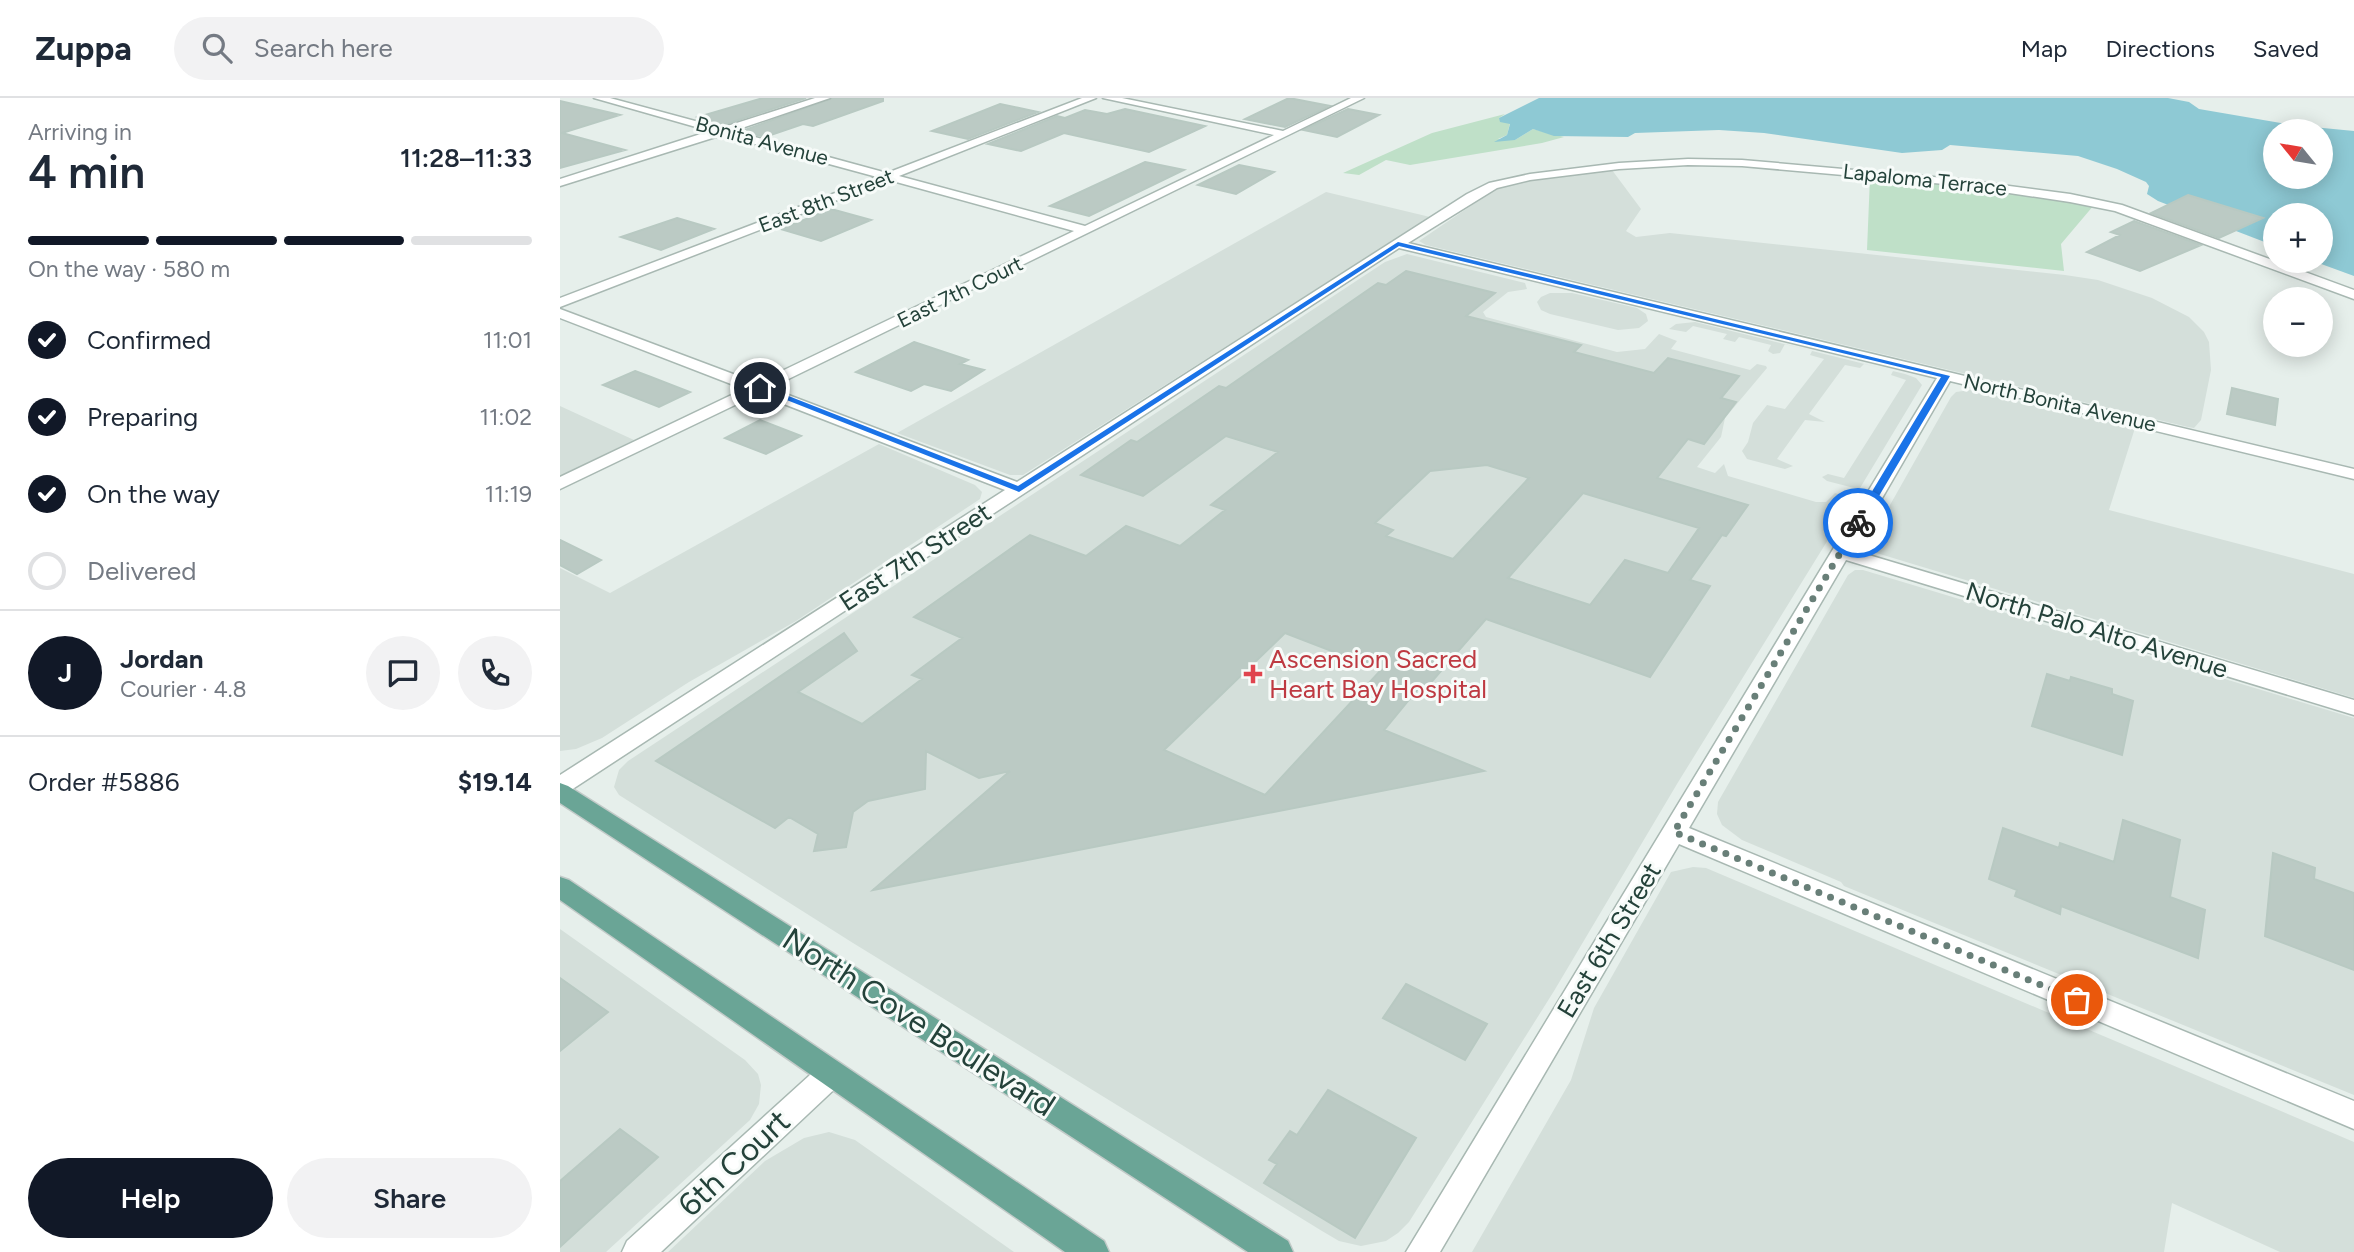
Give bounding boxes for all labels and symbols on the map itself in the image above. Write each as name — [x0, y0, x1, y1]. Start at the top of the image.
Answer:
street label: Bonita Avenue — [693, 111, 831, 170]
north arrow — [2263, 119, 2333, 189]
street label: Lapaloma Terrace — [1842, 158, 2008, 201]
street label: East 8th Street — [755, 163, 897, 238]
street label: East 7th Court — [893, 250, 1027, 333]
pin — [730, 358, 790, 418]
street label: North Bonita Avenue — [1961, 368, 2159, 437]
courier — [1823, 488, 1893, 558]
street label: East 7th Street — [833, 496, 997, 618]
street label: North Palo Alto Avenue — [1962, 575, 2232, 685]
place label: Ascension Sacred Heart Bay Hospital — [1269, 643, 1487, 705]
marker: Ascension Sacred Heart Bay Hospital — [1243, 664, 1263, 684]
street label: East 6th Street — [1550, 856, 1668, 1023]
street label: North Cove Boulevard — [776, 920, 1062, 1124]
pin — [2047, 970, 2107, 1030]
street label: 6th Court — [670, 1102, 798, 1224]

